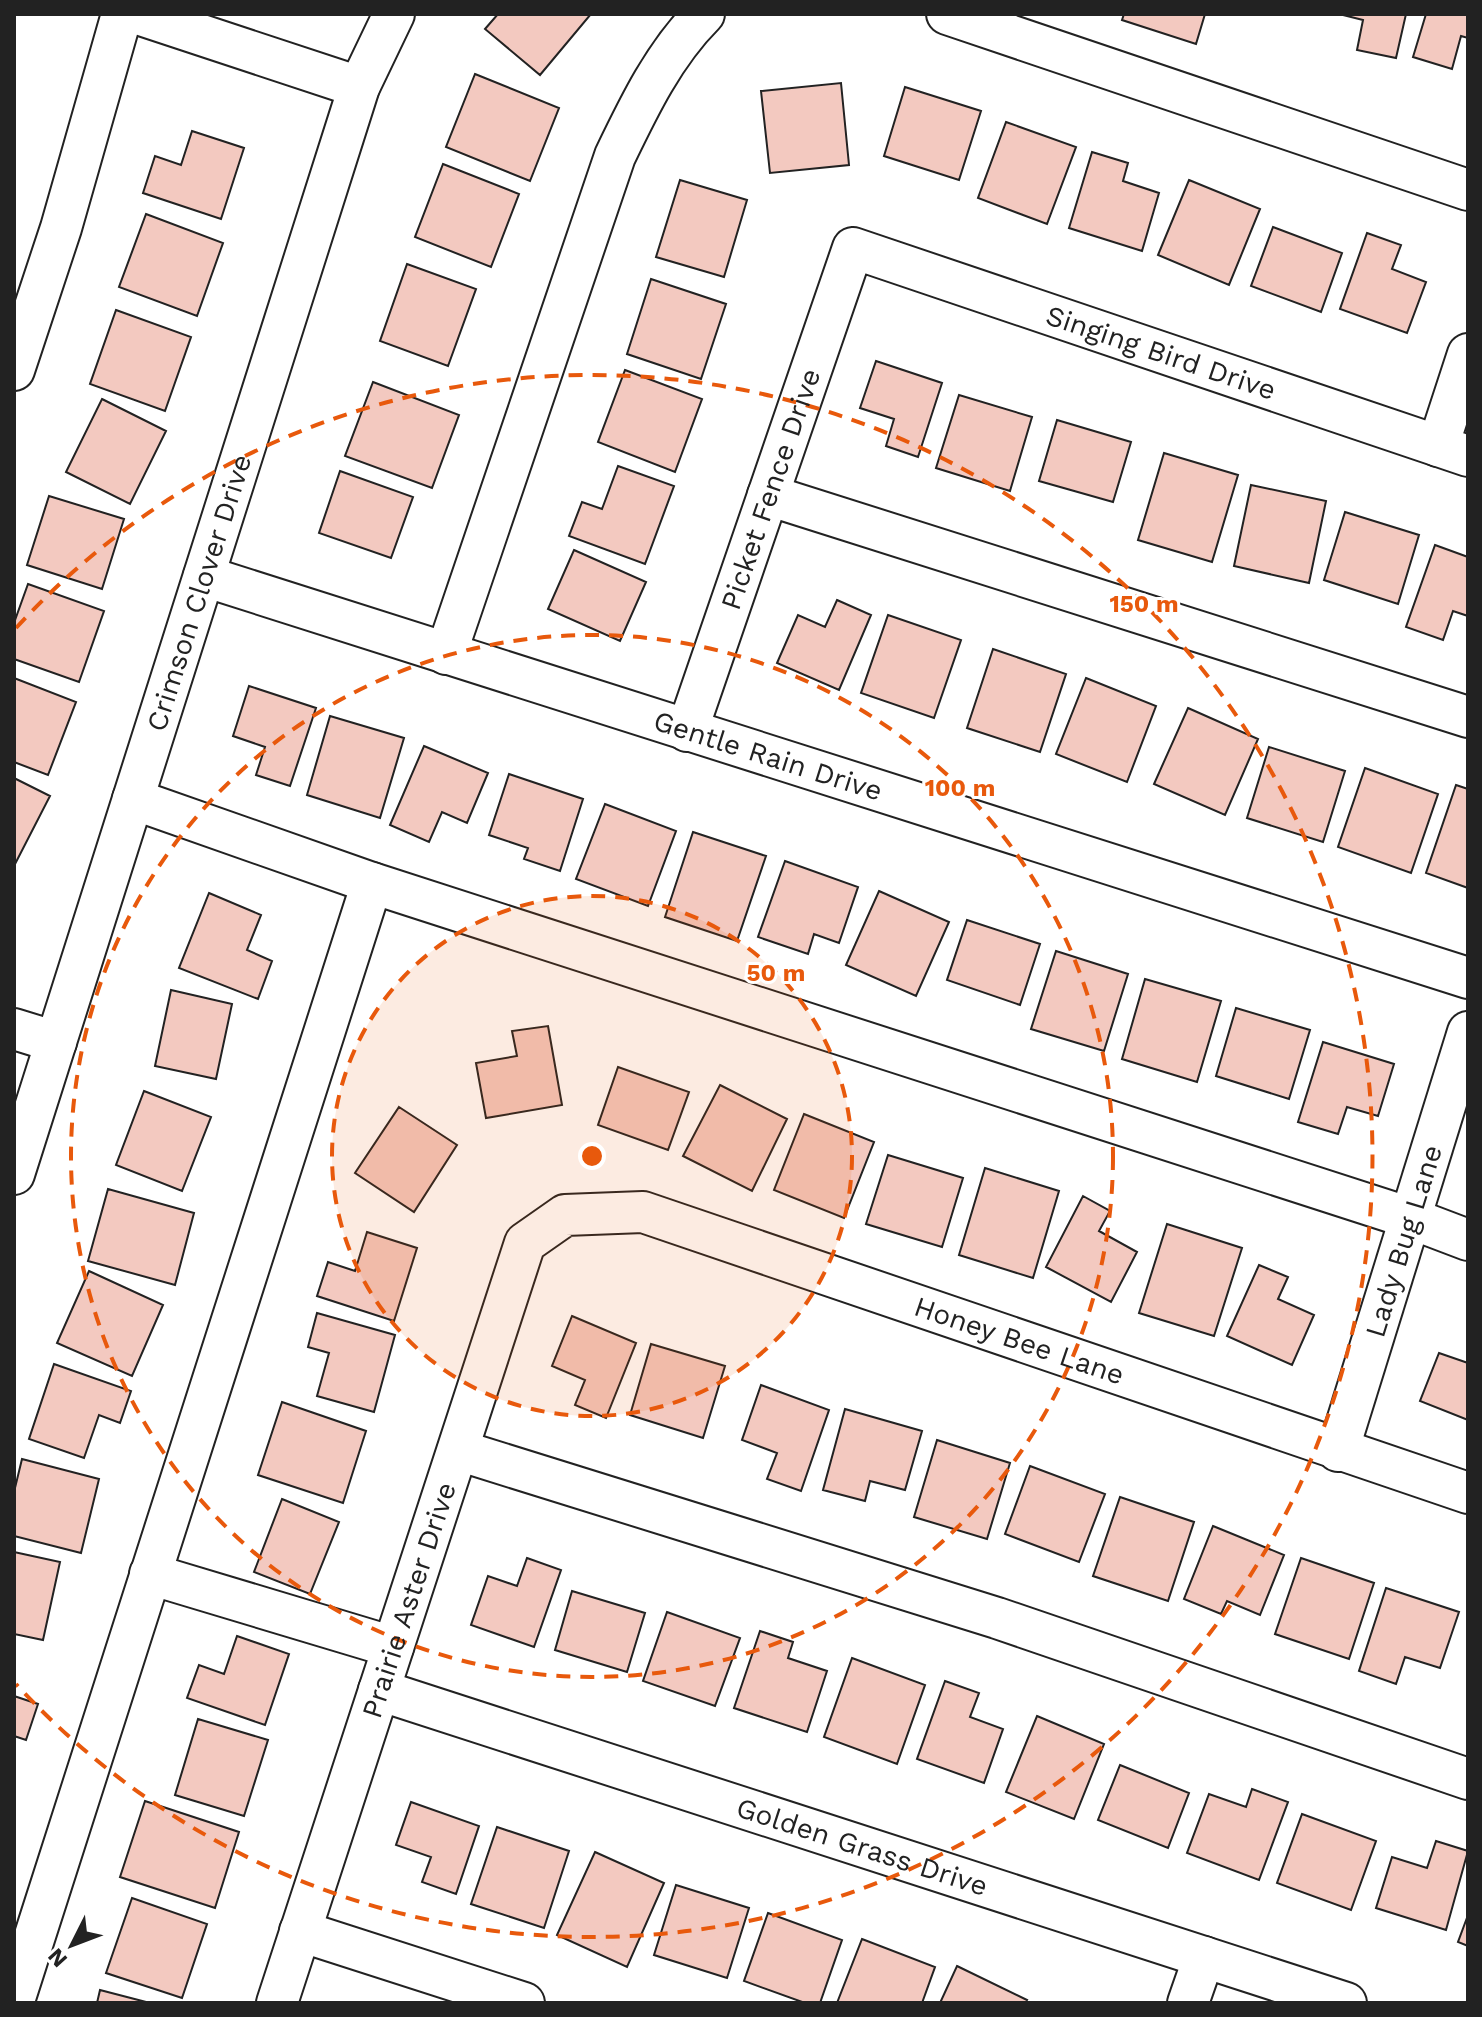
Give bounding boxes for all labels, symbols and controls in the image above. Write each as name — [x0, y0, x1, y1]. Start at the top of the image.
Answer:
street label: Singing Bird Drive — [1042, 298, 1280, 406]
street label: Picket Fence Drive — [714, 364, 827, 614]
street label: Crimson Clover Drive — [139, 450, 258, 735]
text: 150 m — [1109, 590, 1179, 618]
street label: Gentle Rain Drive — [650, 704, 887, 807]
text: 100 m — [925, 774, 995, 802]
text: 50 m — [747, 959, 805, 987]
street label: Lady Bug Lane — [1358, 1141, 1449, 1341]
centre of rings — [578, 1142, 606, 1170]
street label: Honey Bee Lane — [910, 1289, 1129, 1391]
street label: Prairie Aster Drive — [355, 1478, 462, 1722]
street label: Golden Grass Drive — [732, 1790, 992, 1903]
north arrow — [32, 1905, 112, 1985]
text: N — [43, 1944, 72, 1972]

